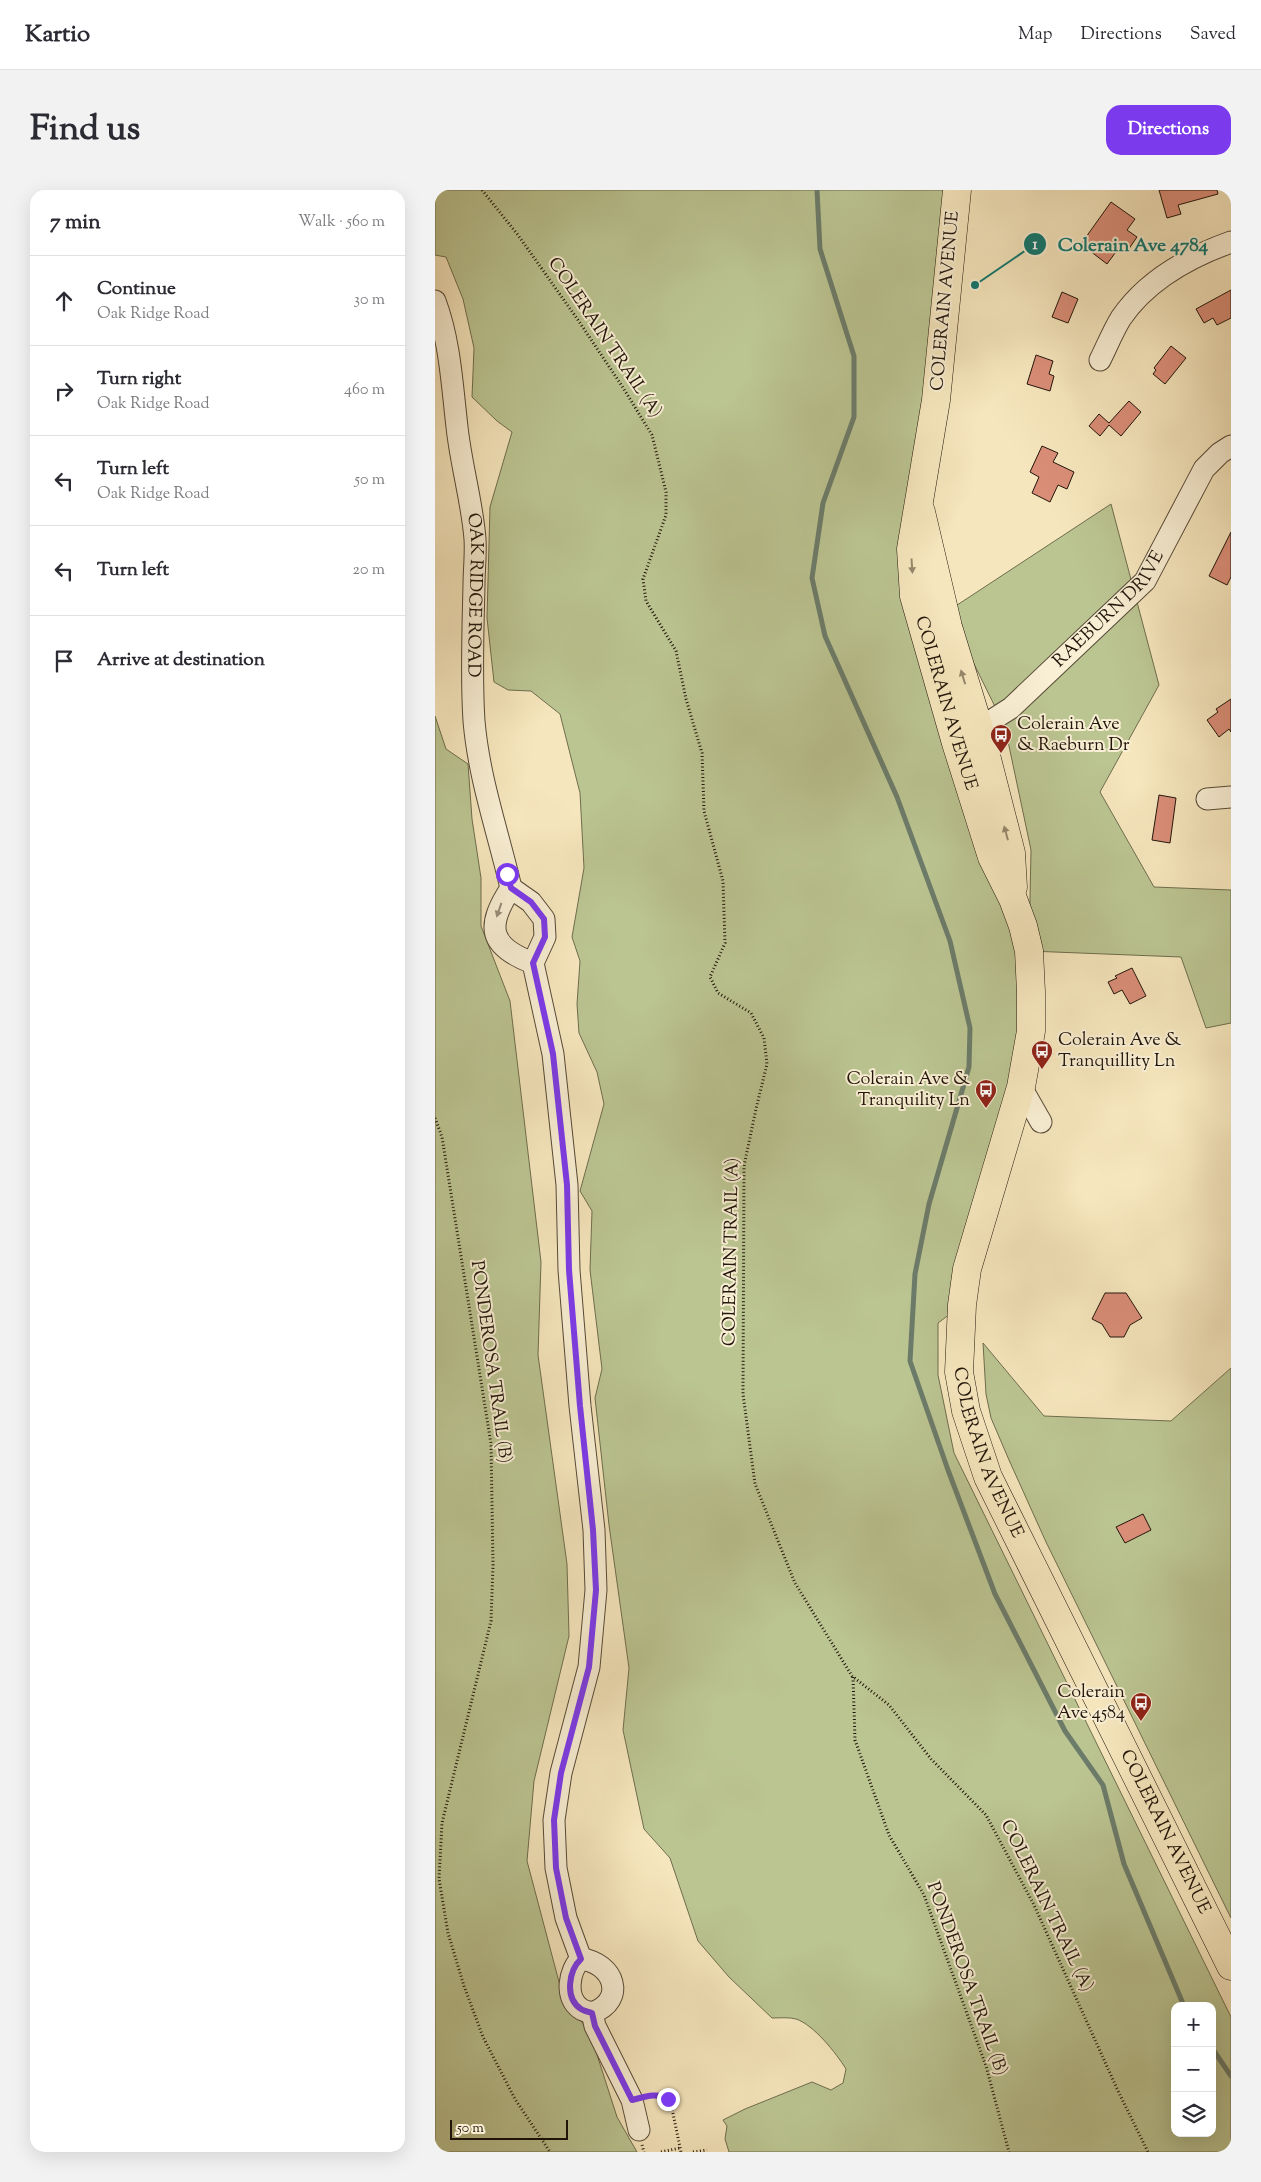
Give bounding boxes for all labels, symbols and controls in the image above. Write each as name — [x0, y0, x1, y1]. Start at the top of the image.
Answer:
text: Kartio — [25, 18, 90, 52]
text: Map — [1018, 22, 1053, 48]
text: Directions — [1081, 22, 1162, 48]
text: Saved — [1190, 22, 1236, 48]
text: Find us — [30, 105, 140, 156]
button: Directions — [1106, 105, 1231, 155]
text: 7 min — [50, 208, 101, 238]
street label: COLERAIN AVENUE — [925, 210, 967, 392]
text: Walk · 560 m — [298, 211, 385, 234]
callout: Colerain Ave 4784 — [1023, 227, 1218, 261]
text: Colerain Ave 4784 — [1058, 233, 1209, 260]
text: 1 — [1032, 235, 1038, 256]
street label: COLERAIN TRAIL (A) — [540, 253, 668, 423]
text: Continue — [97, 276, 176, 303]
icon: ahead — [50, 287, 78, 315]
text: 30 m — [354, 289, 385, 312]
text: Oak Ridge Road — [97, 303, 210, 326]
text: Turn right — [97, 366, 181, 393]
icon: right — [50, 377, 78, 405]
text: 460 m — [344, 379, 385, 402]
text: Oak Ridge Road — [97, 393, 210, 416]
text: Turn left — [97, 456, 169, 483]
icon: left — [50, 467, 78, 495]
text: 50 m — [354, 469, 385, 492]
text: Oak Ridge Road — [97, 483, 210, 506]
street label: OAK RIDGE ROAD — [459, 511, 488, 677]
street label: RAEBURN DRIVE — [1048, 546, 1172, 674]
icon: left — [50, 557, 78, 585]
text: Turn left — [97, 557, 169, 584]
text: 20 m — [352, 559, 385, 582]
one-way arrow — [909, 559, 917, 575]
street label: COLERAIN AVENUE — [907, 613, 983, 794]
icon: arrive — [50, 647, 78, 675]
text: Arrive at destination — [97, 647, 265, 674]
one-way arrow — [959, 669, 966, 684]
place label: Colerain Ave & Raeburn Dr — [1017, 712, 1130, 759]
bus stop icon: Colerain Ave & Raeburn Dr — [989, 723, 1013, 754]
one-way arrow — [1001, 826, 1009, 841]
route start — [496, 863, 519, 886]
one-way arrow — [494, 903, 502, 918]
place label: Colerain Ave & Tranquillity Ln — [1058, 1028, 1181, 1075]
bus stop icon: Colerain Ave & Tranquillity Ln — [1030, 1039, 1054, 1070]
place label: Colerain Ave & Tranquility Ln — [847, 1067, 970, 1114]
bus stop icon: Colerain Ave & Tranquility Ln — [974, 1078, 998, 1109]
street label: COLERAIN TRAIL (A) — [717, 1157, 747, 1347]
street label: PONDEROSA TRAIL (B) — [463, 1259, 517, 1465]
street label: COLERAIN AVENUE — [945, 1365, 1029, 1543]
place label: Colerain Ave 4584 — [1057, 1680, 1125, 1727]
bus stop icon: Colerain Ave 4584 — [1129, 1691, 1153, 1722]
street label: COLERAIN AVENUE — [1113, 1745, 1216, 1919]
street label: COLERAIN TRAIL (A) — [993, 1816, 1099, 1996]
street label: PONDEROSA TRAIL (B) — [919, 1878, 1013, 2080]
map controls — [1171, 2002, 1216, 2137]
button: + — [1171, 2002, 1216, 2047]
button: − — [1171, 2047, 1216, 2092]
route end — [657, 2088, 680, 2111]
button: layers — [1171, 2092, 1216, 2137]
scale bar — [450, 2117, 567, 2140]
text: 50 m — [457, 2119, 484, 2139]

